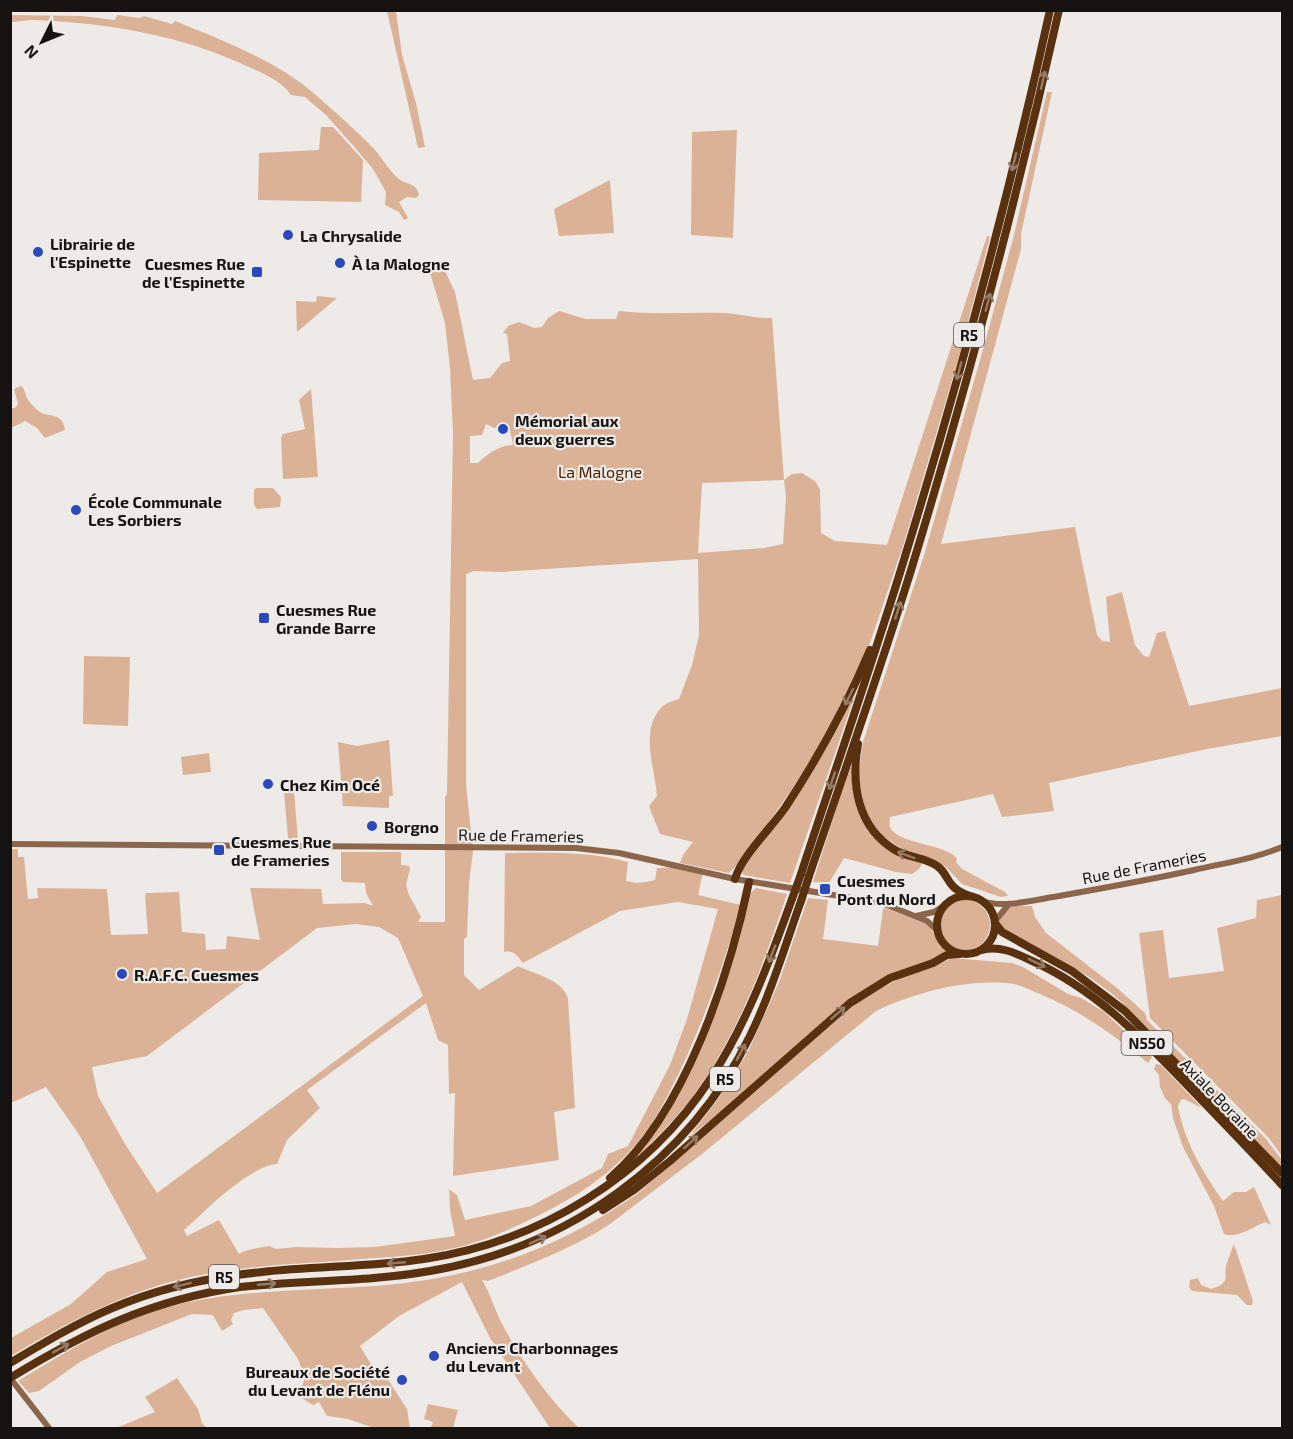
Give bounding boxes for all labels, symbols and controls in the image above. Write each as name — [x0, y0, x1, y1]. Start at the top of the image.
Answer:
north arrow — [12, 12, 72, 72]
text: N — [20, 42, 42, 63]
one-way arrow — [1038, 71, 1049, 90]
one-way arrow — [1008, 152, 1020, 171]
place label: La Chrysalide — [300, 226, 402, 246]
marker: La Chrysalide — [281, 228, 295, 242]
place label: Librairie de l'Espinette — [50, 234, 135, 271]
marker: Librairie de l'Espinette — [31, 245, 45, 259]
place label: Cuesmes Rue de l'Espinette — [142, 254, 245, 291]
place label: À la Malogne — [352, 254, 450, 273]
marker: À la Malogne — [333, 256, 347, 270]
marker: Cuesmes Rue de l'Espinette — [250, 265, 264, 279]
one-way arrow — [982, 293, 994, 312]
road number: R5 — [954, 323, 984, 347]
one-way arrow — [953, 361, 964, 380]
place label: Mémorial aux deux guerres — [515, 411, 619, 448]
marker: Mémorial aux deux guerres — [496, 422, 510, 436]
park label: La Malogne — [558, 462, 642, 481]
place label: École Communale Les Sorbiers — [88, 492, 222, 529]
marker: École Communale Les Sorbiers — [69, 503, 83, 517]
place label: Cuesmes Rue Grande Barre — [276, 600, 376, 637]
one-way arrow — [893, 601, 904, 620]
marker: Cuesmes Rue Grande Barre — [257, 611, 271, 625]
one-way arrow — [843, 688, 854, 706]
one-way arrow — [825, 771, 836, 790]
place label: Chez Kim Océ — [280, 775, 380, 794]
marker: Chez Kim Océ — [261, 777, 275, 791]
place label: Borgno — [384, 817, 439, 836]
marker: Borgno — [365, 819, 379, 833]
street label: Rue de Frameries — [458, 824, 584, 846]
place label: Cuesmes Rue de Frameries — [231, 832, 331, 869]
marker: Cuesmes Rue de Frameries — [212, 843, 226, 857]
street label: Rue de Frameries — [1080, 845, 1208, 887]
one-way arrow — [898, 848, 916, 859]
place label: Cuesmes Pont du Nord — [837, 871, 936, 908]
marker: Cuesmes Pont du Nord — [818, 882, 832, 896]
one-way arrow — [766, 944, 777, 963]
one-way arrow — [1028, 958, 1046, 969]
place label: R.A.F.C. Cuesmes — [134, 965, 259, 984]
marker: R.A.F.C. Cuesmes — [115, 967, 129, 981]
one-way arrow — [830, 1007, 846, 1020]
road number: N550 — [1122, 1031, 1172, 1055]
one-way arrow — [735, 1044, 747, 1061]
street label: Axiale Boraine — [1177, 1054, 1263, 1142]
road number: R5 — [710, 1067, 740, 1091]
one-way arrow — [684, 1135, 699, 1149]
one-way arrow — [528, 1233, 546, 1245]
one-way arrow — [387, 1258, 407, 1269]
road number: R5 — [209, 1265, 239, 1289]
one-way arrow — [256, 1278, 276, 1289]
one-way arrow — [173, 1280, 192, 1292]
place label: Anciens Charbonnages du Levant — [446, 1338, 618, 1375]
one-way arrow — [52, 1342, 69, 1354]
marker: Anciens Charbonnages du Levant — [427, 1349, 441, 1363]
place label: Bureaux de Société du Levant de Flénu — [245, 1362, 390, 1399]
marker: Bureaux de Société du Levant de Flénu — [395, 1373, 409, 1387]

